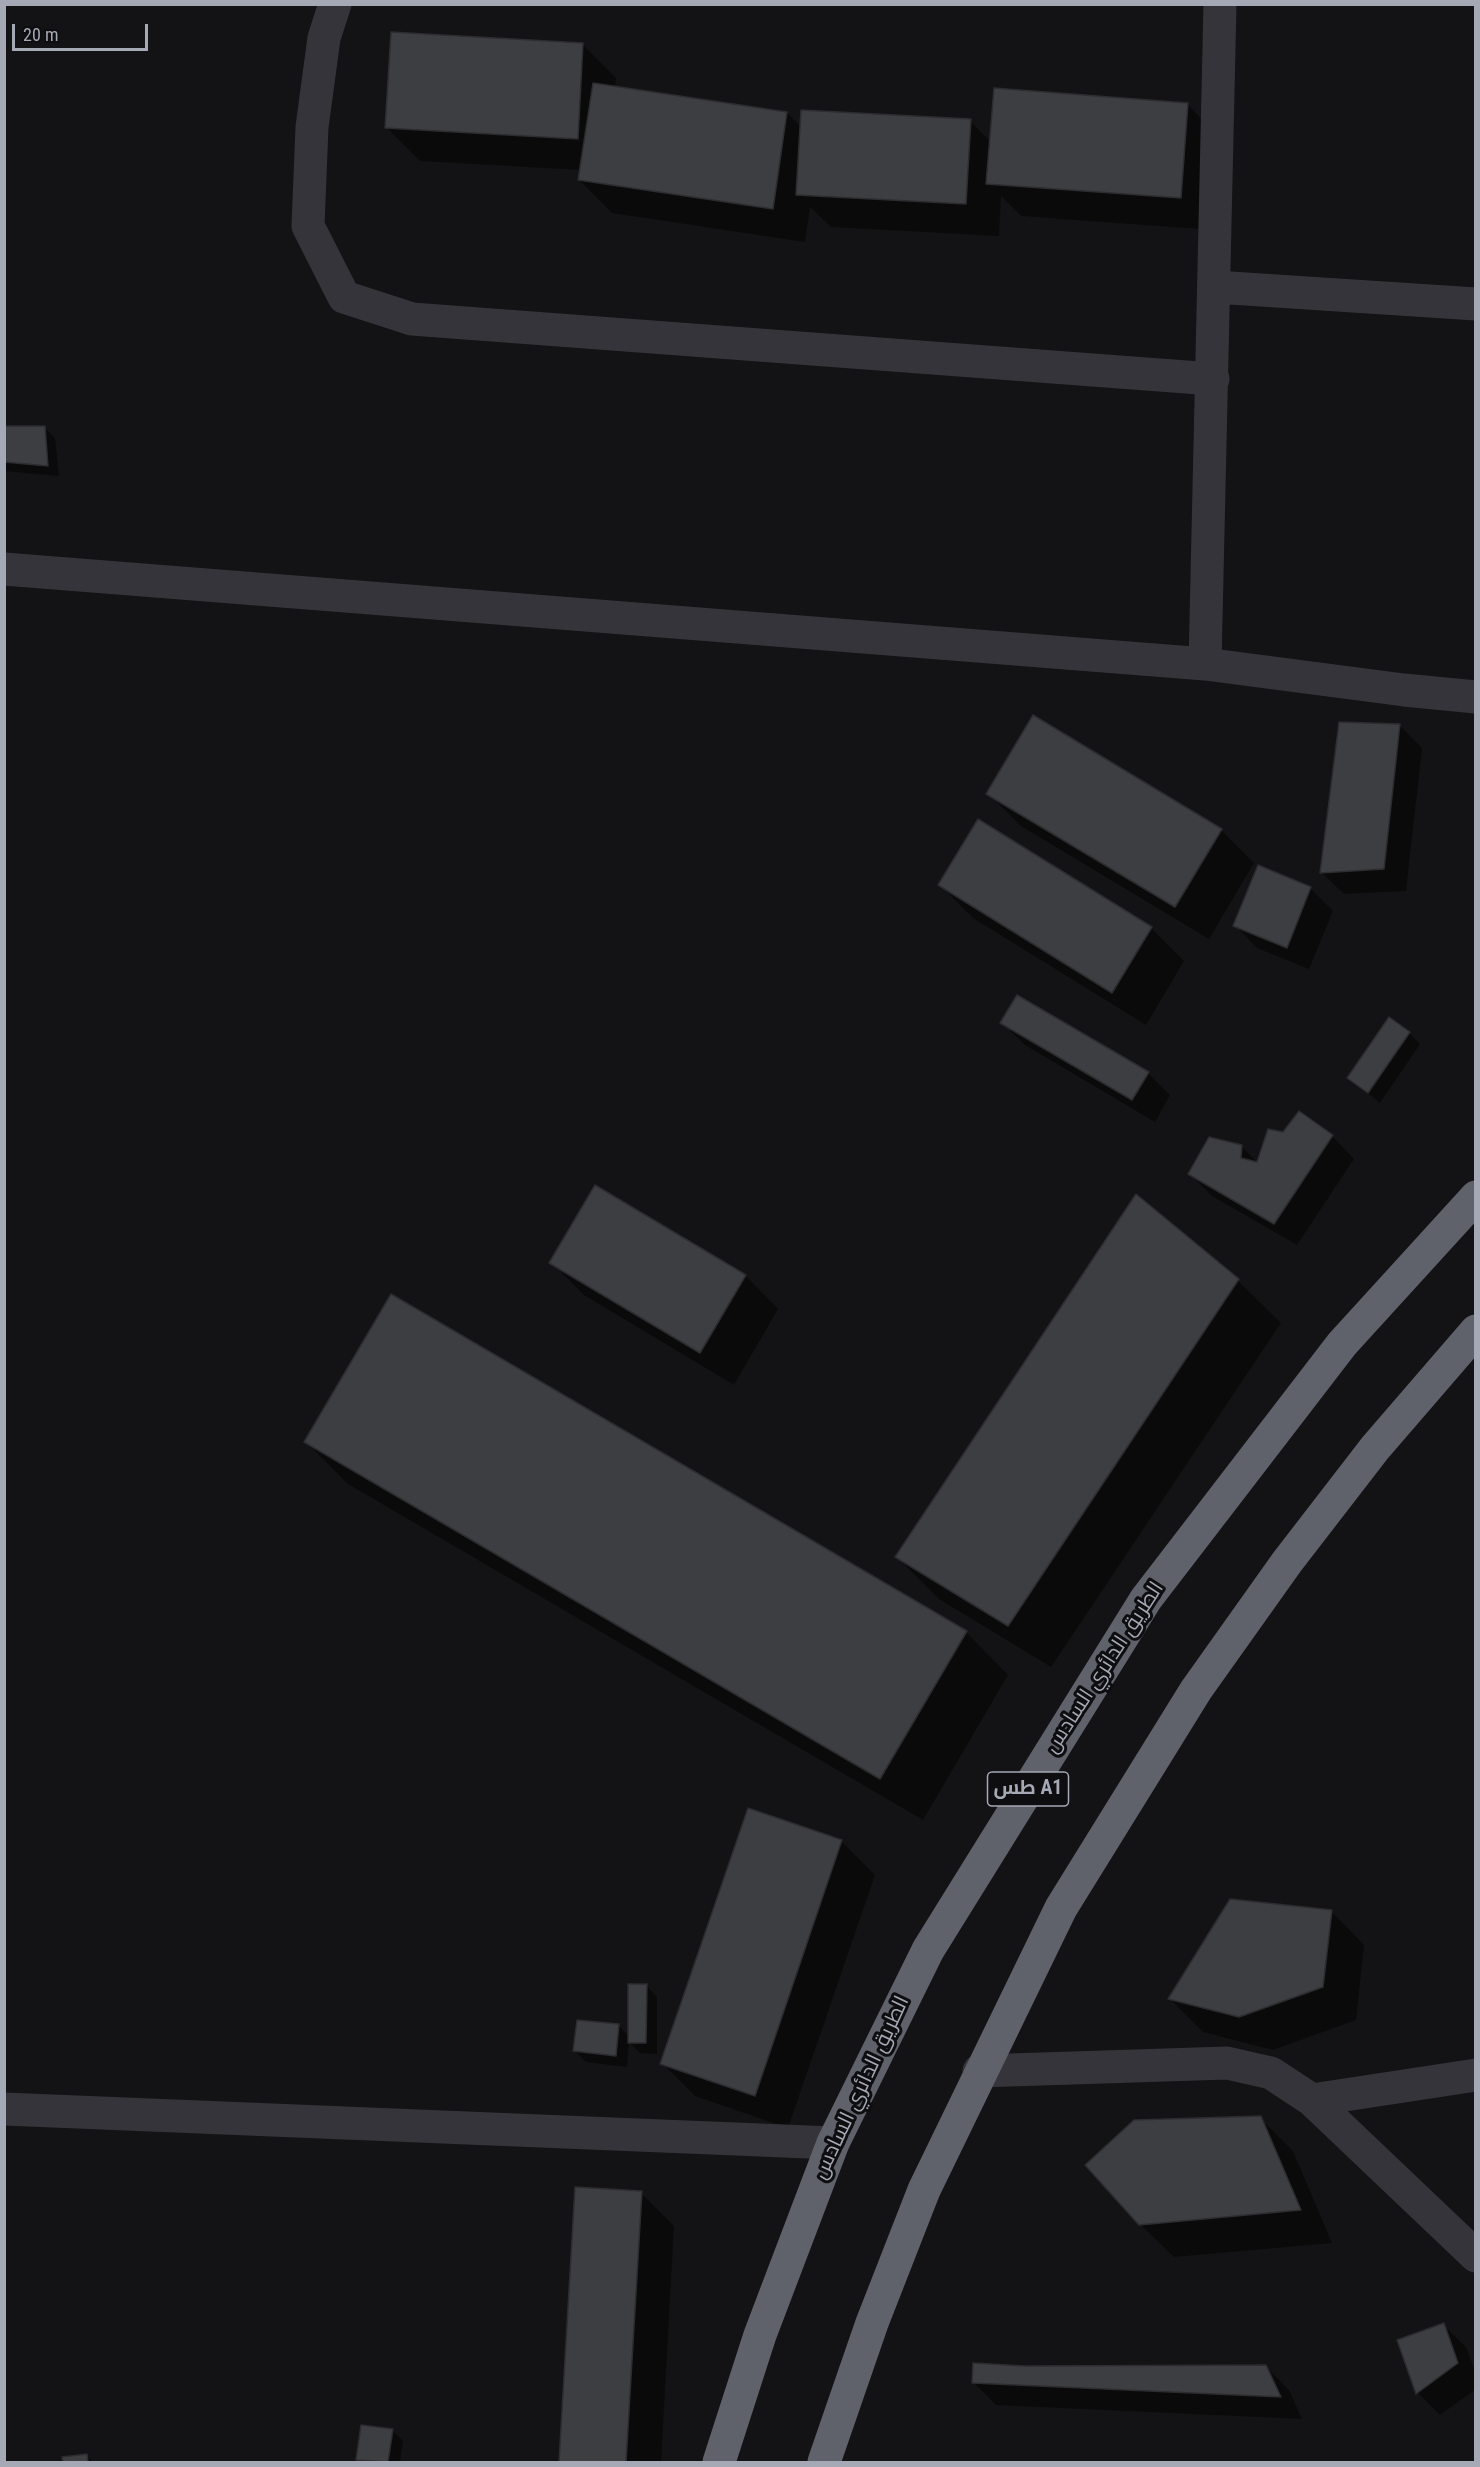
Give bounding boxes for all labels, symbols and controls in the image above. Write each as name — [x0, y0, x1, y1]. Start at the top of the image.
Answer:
scale bar — [15, 12, 152, 50]
text: 20 m — [23, 24, 58, 45]
street label: الطريق الدائري السادس — [1040, 1577, 1170, 1759]
road number: طس A1 — [988, 1772, 1068, 1806]
street label: الطريق الدائري السادس — [808, 1992, 916, 2184]

